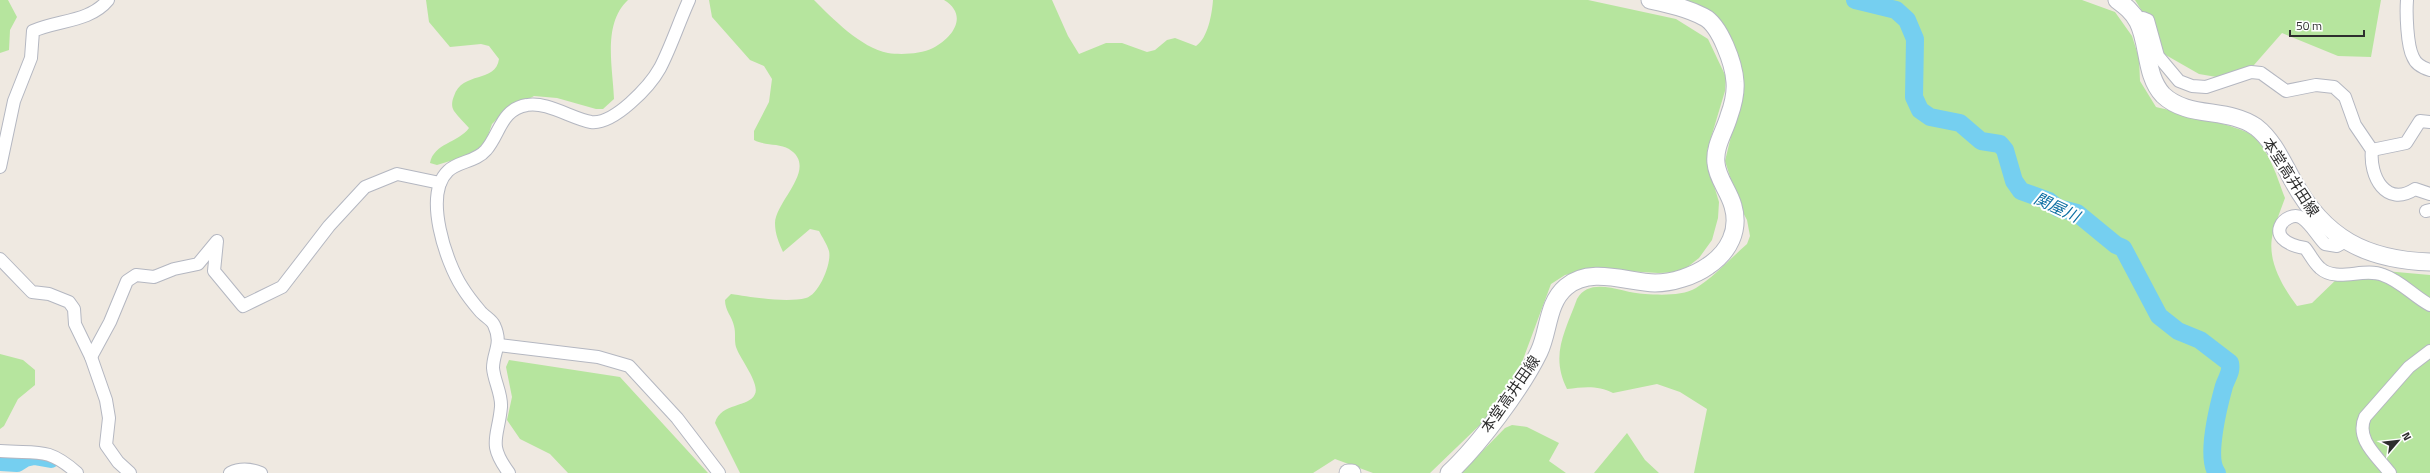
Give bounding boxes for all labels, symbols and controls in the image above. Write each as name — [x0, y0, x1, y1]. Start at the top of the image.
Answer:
scale bar — [2290, 12, 2364, 38]
text: 50 m — [2296, 16, 2322, 35]
street label: 本堂高井田線 — [2257, 133, 2325, 221]
water label: 関屋川 — [2030, 186, 2086, 229]
street label: 本堂高井田線 — [1475, 351, 1545, 437]
north arrow — [2378, 421, 2418, 461]
text: N — [2398, 429, 2416, 443]

